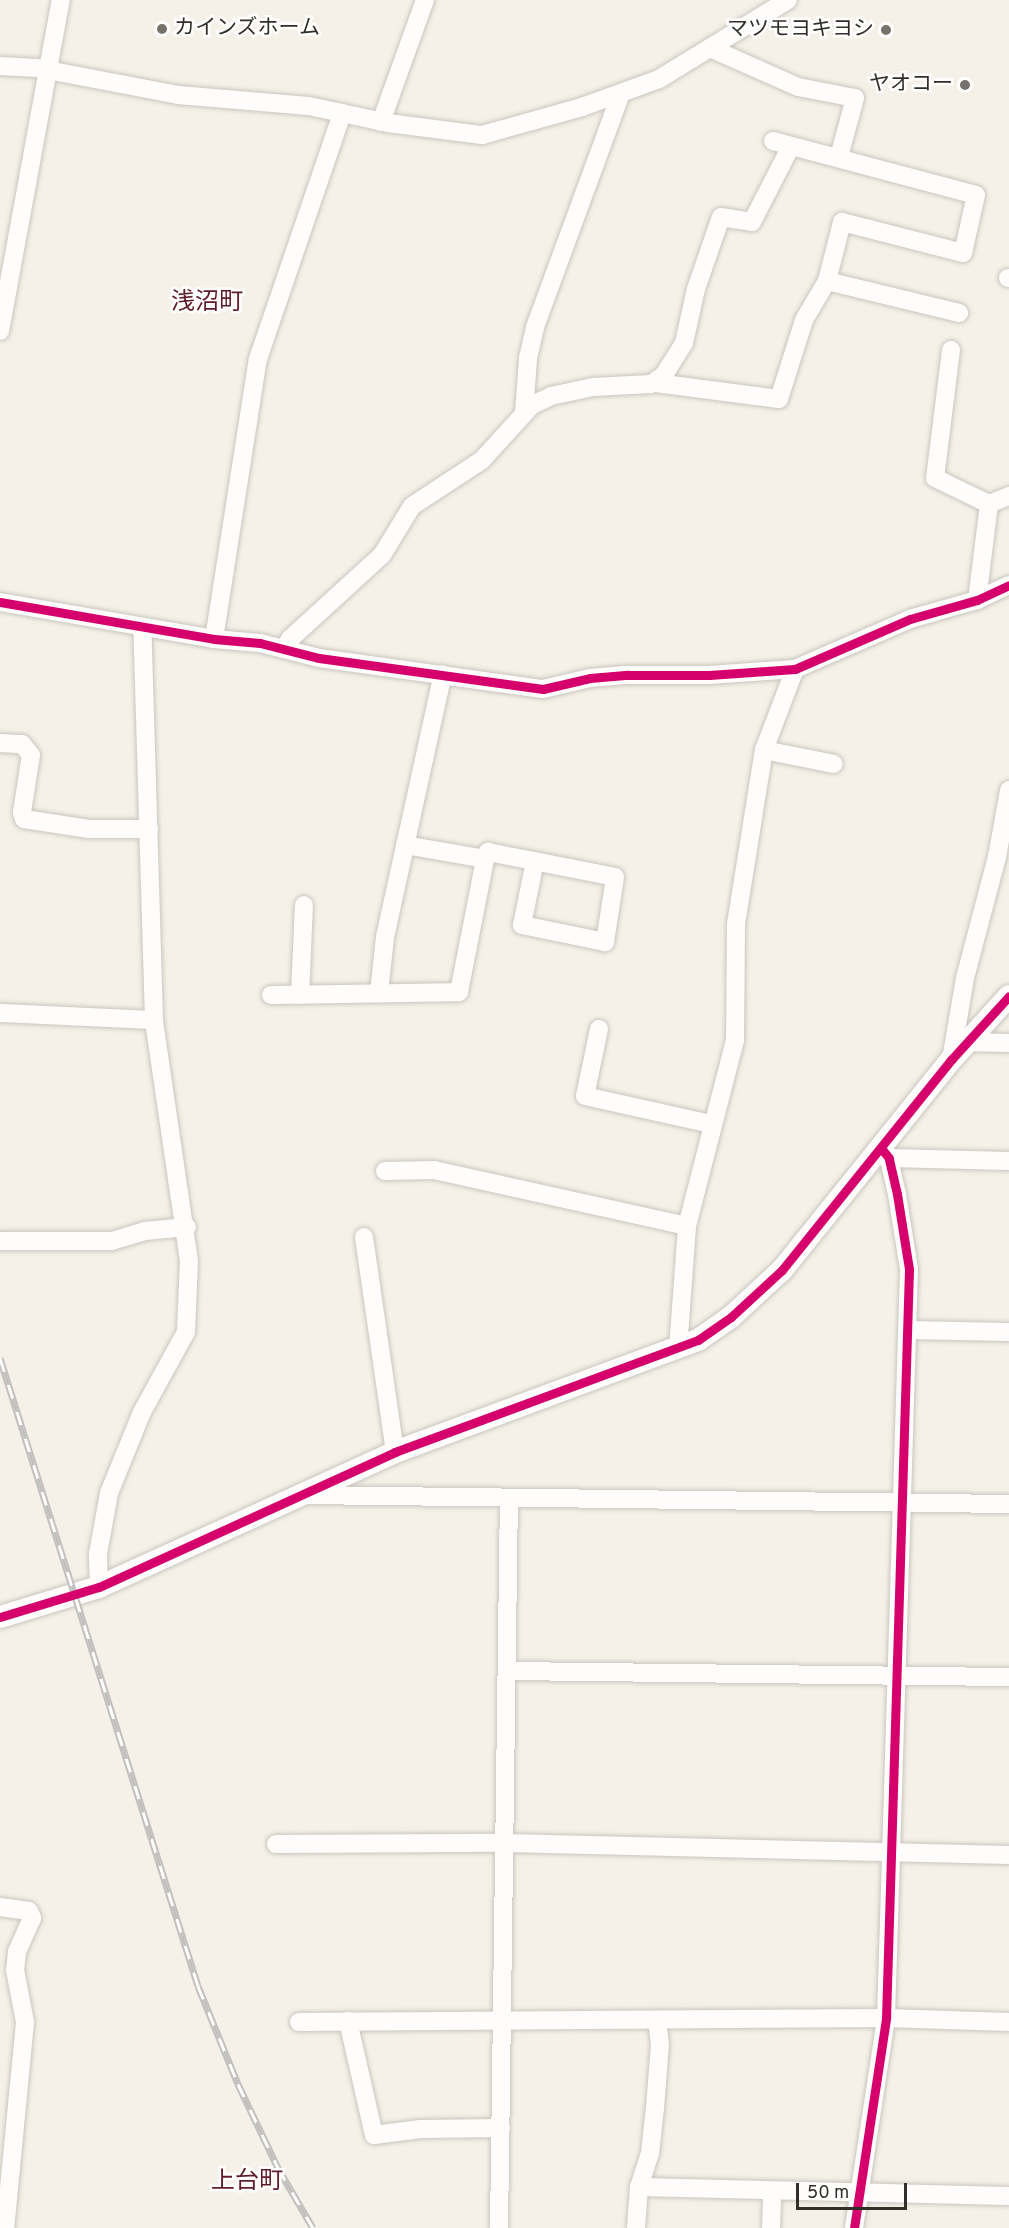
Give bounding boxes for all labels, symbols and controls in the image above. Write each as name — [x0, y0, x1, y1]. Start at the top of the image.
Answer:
place label: カインズホーム — [174, 16, 321, 42]
place label: マツモヨキヨシ — [727, 17, 874, 43]
marker: カインズホーム — [155, 22, 169, 36]
marker: マツモヨキヨシ — [879, 23, 893, 37]
place label: ヤオコー — [869, 72, 953, 98]
marker: ヤオコー — [958, 78, 972, 92]
district label: 浅沼町 — [171, 290, 243, 318]
district label: 上台町 — [211, 2169, 283, 2197]
scale bar — [799, 2171, 910, 2209]
text: 50 m — [807, 2182, 849, 2205]

